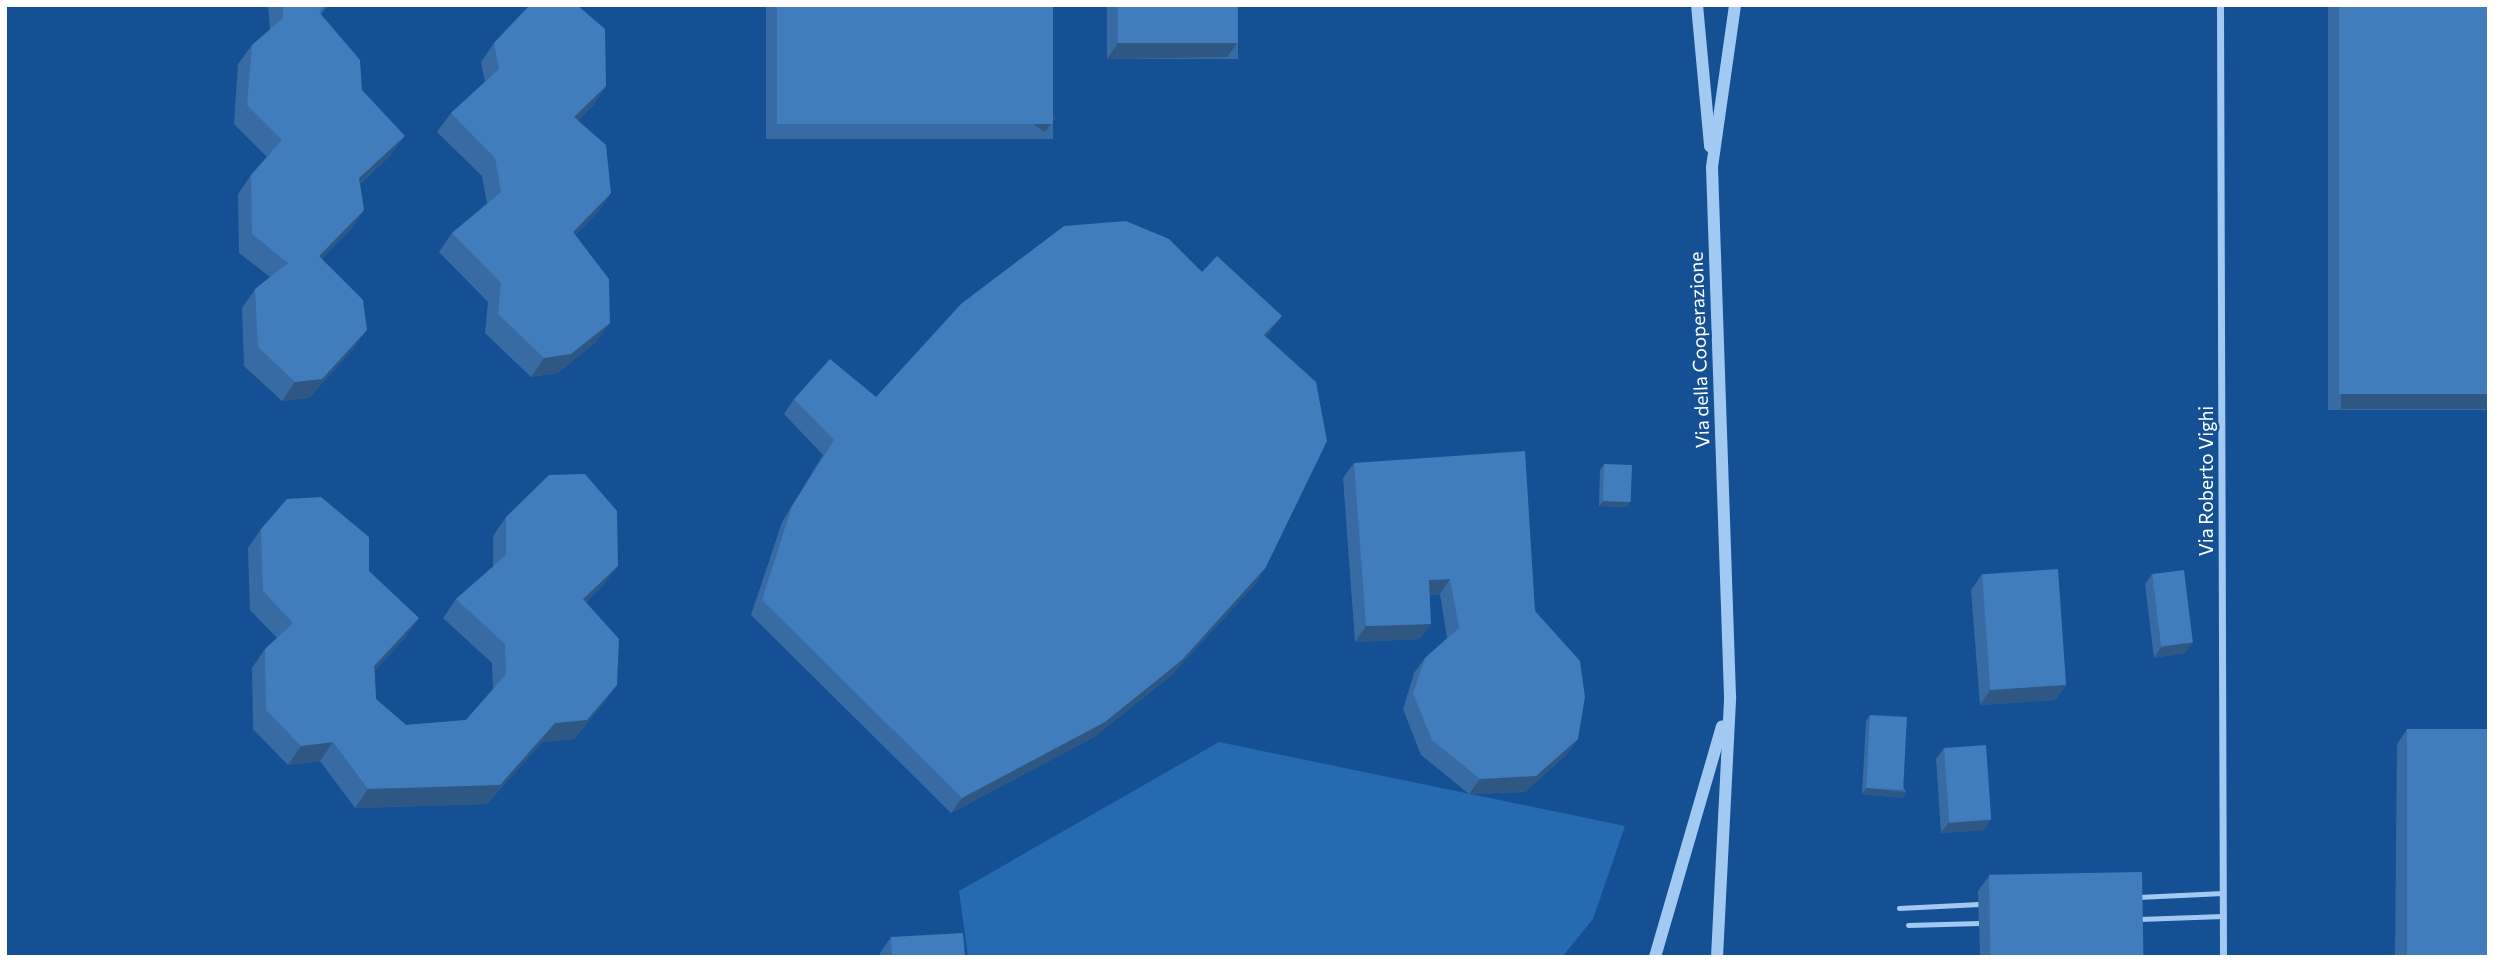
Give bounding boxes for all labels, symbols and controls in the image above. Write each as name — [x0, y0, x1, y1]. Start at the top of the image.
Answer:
street label: Via della Cooperazione — [1684, 251, 1714, 449]
street label: Via Roberto Vighi — [2195, 406, 2217, 556]

